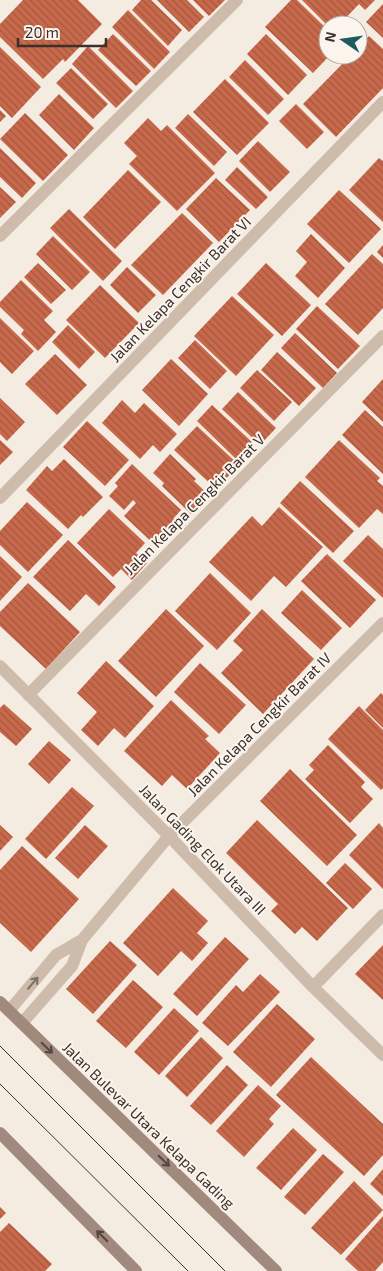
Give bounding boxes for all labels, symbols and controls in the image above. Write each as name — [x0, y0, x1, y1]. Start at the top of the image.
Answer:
scale bar — [18, 15, 105, 47]
north arrow — [318, 15, 368, 65]
text: 20 m — [25, 23, 59, 41]
text: N — [320, 30, 339, 44]
street label: Jalan Kelapa Cengkir Barat VI — [106, 212, 254, 366]
street label: Jalan Kelapa Cengkir Barat V — [120, 430, 268, 578]
street label: Jalan Kelapa Cengkir Barat IV — [183, 648, 335, 800]
street label: Jalan Gading Elok Utara III — [136, 780, 270, 918]
one-way arrow — [27, 976, 38, 989]
street label: Jalan Bulevar Utara Kelapa Gading — [59, 1038, 239, 1212]
one-way arrow — [41, 1042, 54, 1054]
one-way arrow — [157, 1155, 170, 1167]
one-way arrow — [96, 1230, 108, 1243]

